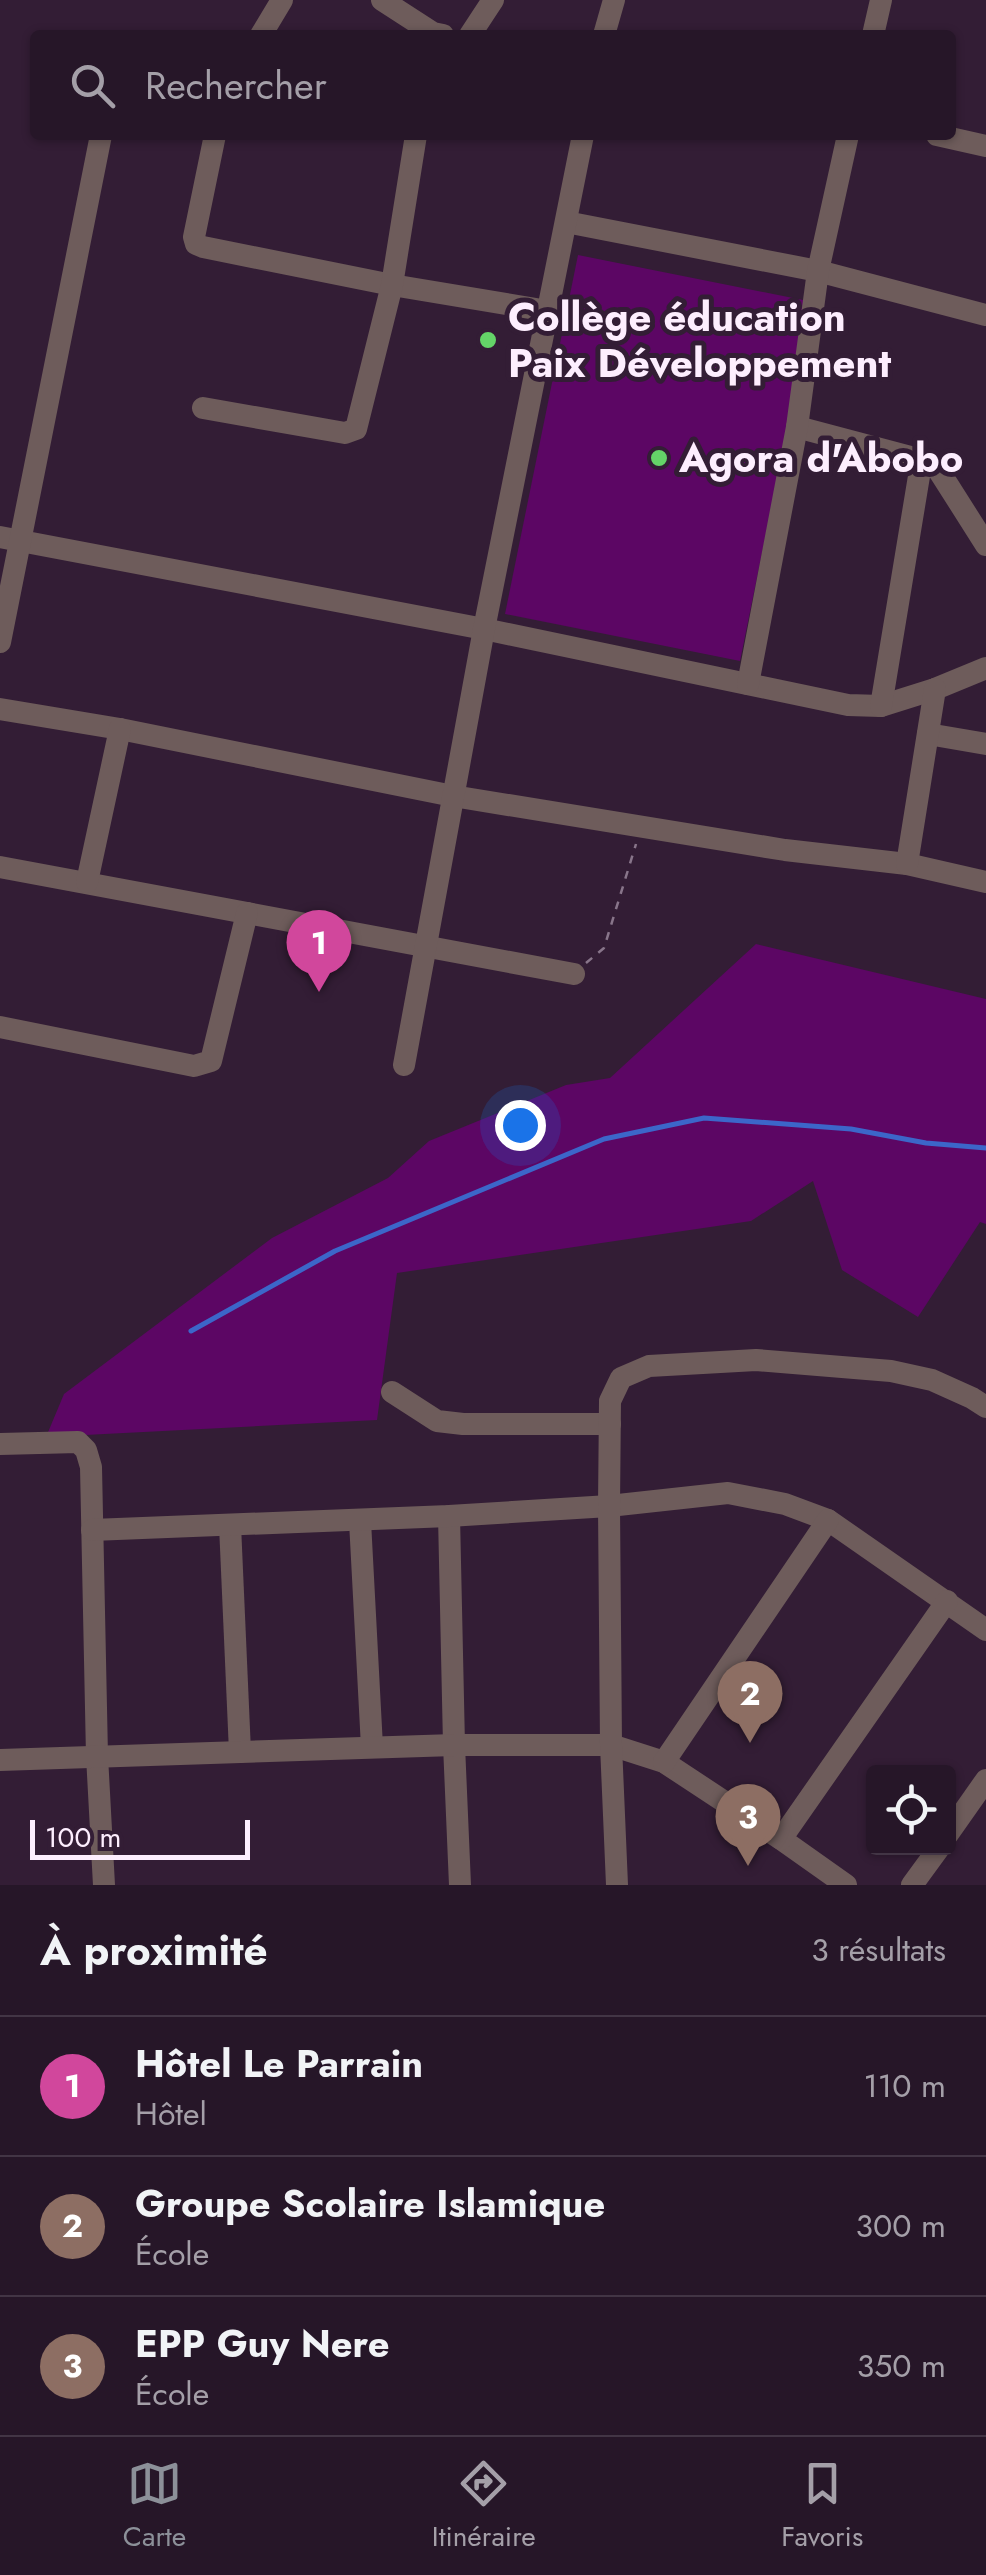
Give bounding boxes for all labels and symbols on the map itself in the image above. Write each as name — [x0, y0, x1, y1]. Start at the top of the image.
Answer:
place label: Collège éducation Paix Développement — [508, 288, 891, 392]
marker: Collège éducation Paix Développement — [477, 329, 499, 351]
place label: Agora d'Abobo — [678, 429, 963, 487]
marker: Agora d'Abobo — [648, 447, 670, 469]
pin: 1 — [286, 910, 352, 992]
your location — [495, 1100, 546, 1151]
pin: 2 — [718, 1660, 782, 1743]
pin: 3 — [716, 1784, 780, 1866]
scale bar — [30, 1815, 250, 1860]

